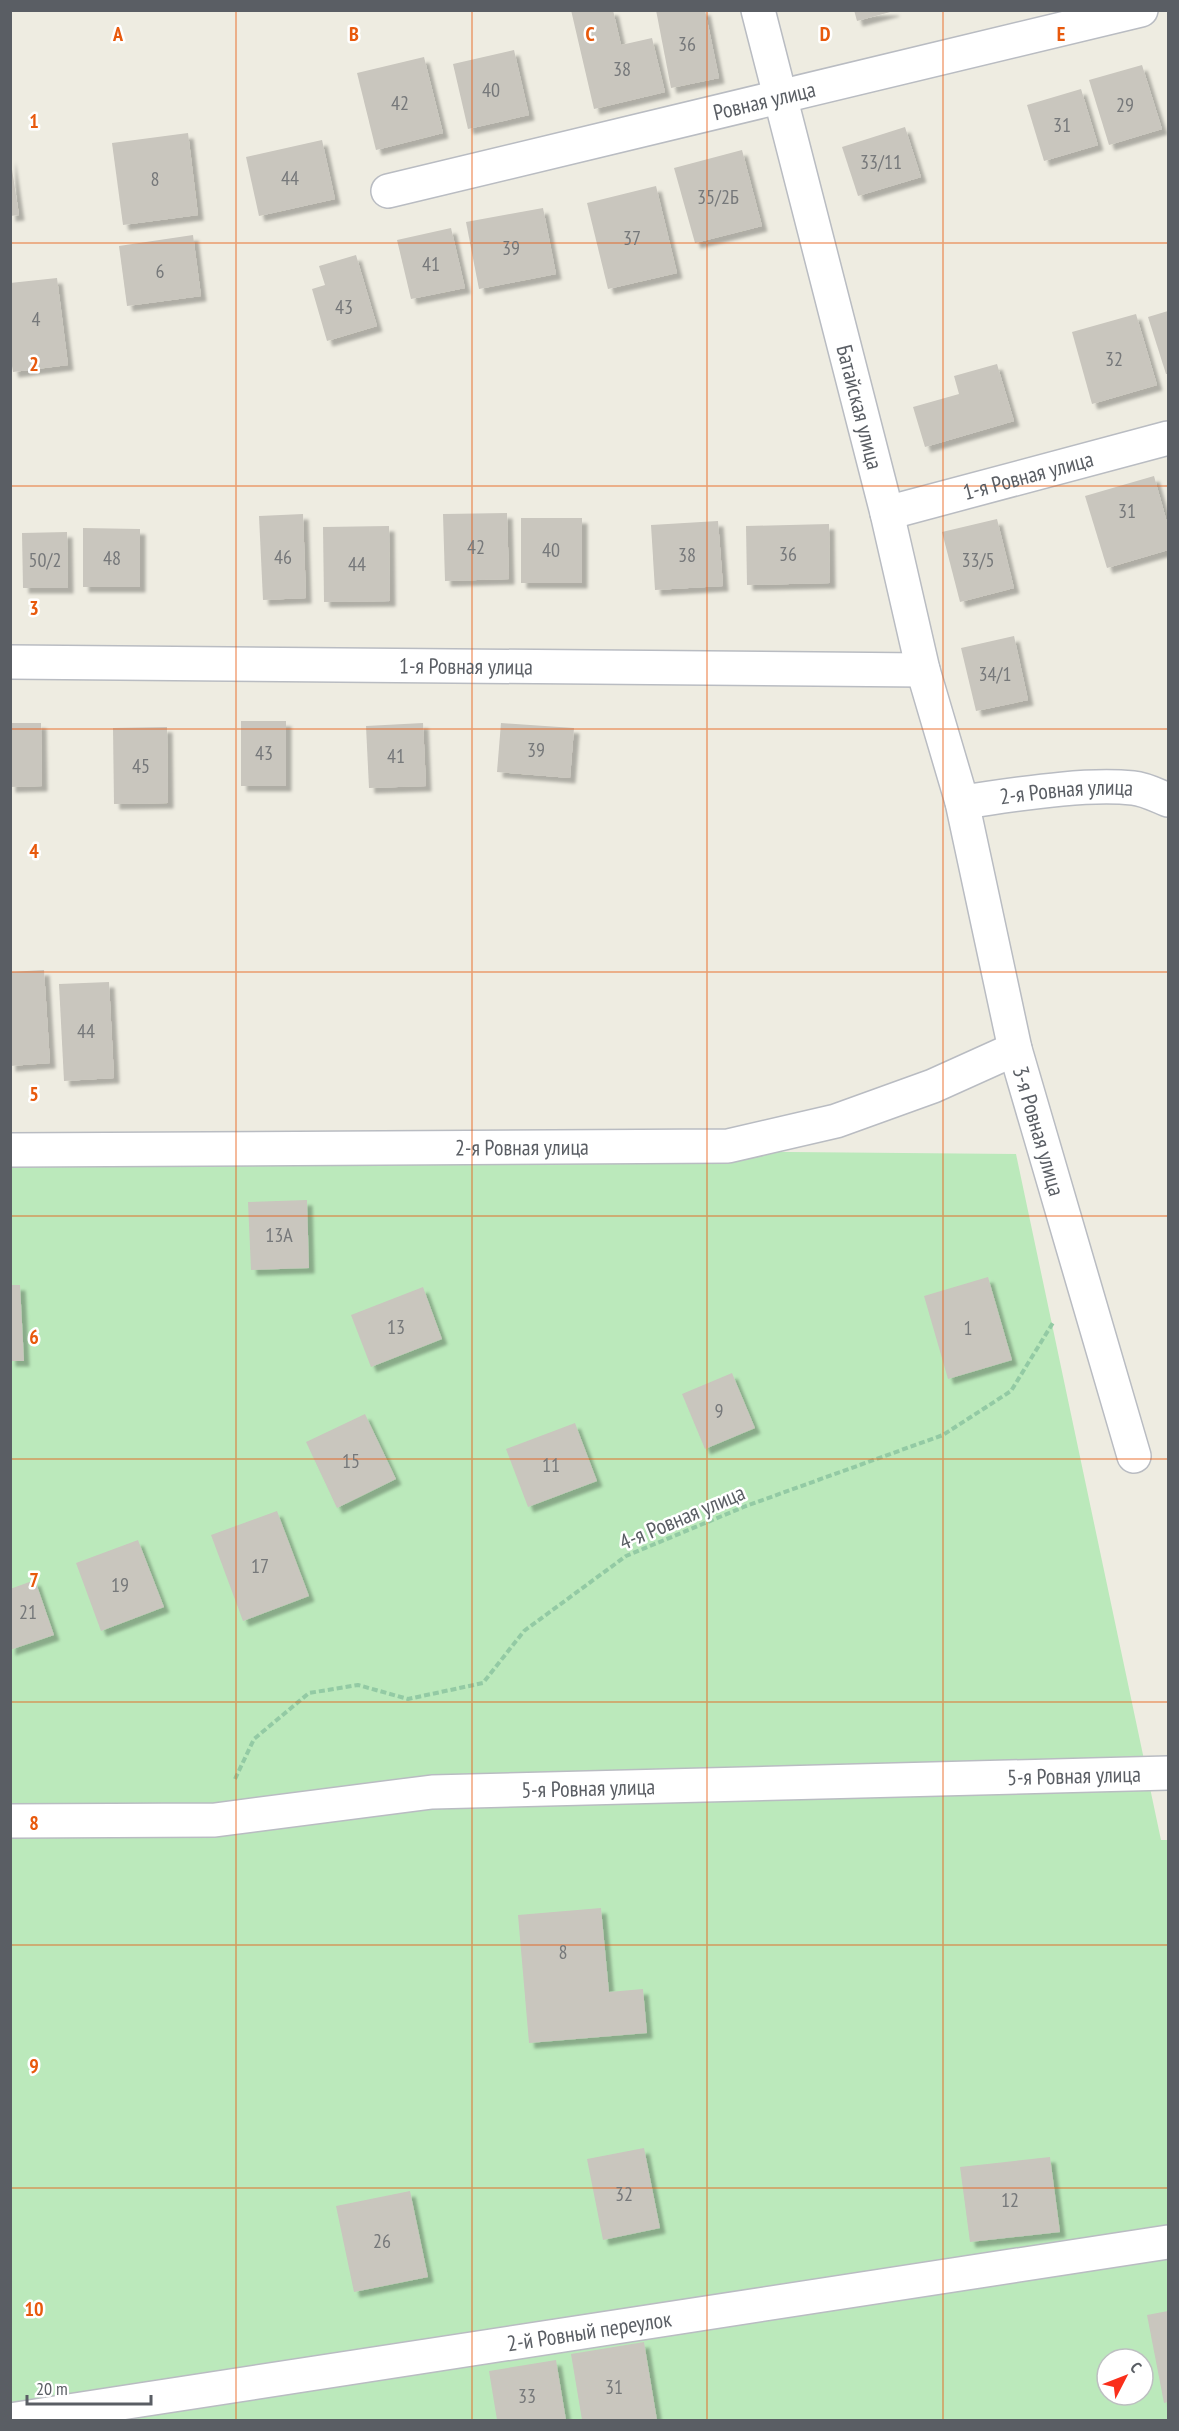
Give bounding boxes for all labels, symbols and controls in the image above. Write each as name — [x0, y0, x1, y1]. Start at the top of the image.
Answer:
text: A — [112, 21, 124, 47]
text: B — [349, 21, 359, 47]
text: C — [585, 21, 595, 47]
text: D — [820, 21, 831, 47]
text: E — [1057, 21, 1065, 47]
house number: 36 — [678, 31, 696, 57]
house number: 38 — [613, 56, 631, 82]
street label: Ровная улица — [710, 75, 818, 126]
house number: 40 — [482, 77, 500, 103]
house number: 42 — [391, 90, 409, 116]
house number: 29 — [1116, 92, 1134, 118]
text: 1 — [29, 108, 39, 134]
house number: 31 — [1053, 112, 1071, 138]
house number: 33/11 — [860, 149, 902, 175]
house number: 44 — [281, 165, 299, 191]
house number: 8 — [151, 166, 160, 192]
house number: 35/2Б — [697, 184, 739, 210]
house number: 37 — [623, 225, 641, 251]
house number: 39 — [502, 235, 520, 261]
house number: 41 — [422, 251, 440, 277]
house number: 6 — [156, 258, 165, 284]
house number: 43 — [335, 294, 353, 320]
house number: 4 — [32, 306, 41, 332]
street label: Батайская улица — [830, 342, 889, 472]
house number: 32 — [1105, 346, 1123, 372]
text: 2 — [29, 351, 39, 377]
street label: 1-я Ровная улица — [960, 445, 1096, 506]
house number: 31 — [1118, 498, 1136, 524]
house number: 42 — [467, 534, 485, 560]
house number: 40 — [542, 537, 560, 563]
house number: 36 — [779, 541, 797, 567]
house number: 38 — [678, 542, 696, 568]
house number: 46 — [274, 544, 292, 570]
house number: 48 — [103, 545, 121, 571]
house number: 50/2 — [29, 547, 61, 573]
house number: 33/5 — [962, 547, 994, 573]
house number: 44 — [348, 551, 366, 577]
text: 3 — [29, 595, 39, 621]
street label: 1-я Ровная улица — [399, 651, 533, 681]
house number: 34/1 — [979, 661, 1011, 687]
house number: 39 — [527, 737, 545, 763]
house number: 43 — [255, 740, 273, 766]
house number: 41 — [387, 743, 405, 769]
house number: 45 — [132, 753, 150, 779]
street label: 2-я Ровная улица — [998, 773, 1134, 811]
text: 4 — [29, 838, 39, 864]
house number: 44 — [77, 1018, 95, 1044]
street label: 3-я Ровная улица — [1007, 1063, 1071, 1199]
text: 5 — [29, 1081, 39, 1107]
street label: 2-я Ровная улица — [455, 1133, 589, 1162]
house number: 13А — [265, 1222, 293, 1248]
house number: 13 — [387, 1314, 405, 1340]
house number: 1 — [964, 1315, 973, 1341]
text: 6 — [29, 1324, 39, 1350]
house number: 9 — [715, 1398, 724, 1424]
house number: 15 — [342, 1448, 360, 1474]
house number: 11 — [542, 1452, 560, 1478]
street label: 4-я Ровная улица — [615, 1478, 749, 1556]
house number: 17 — [251, 1553, 269, 1579]
text: 7 — [29, 1567, 39, 1593]
house number: 19 — [111, 1572, 129, 1598]
house number: 21 — [19, 1599, 37, 1625]
street label: 5-я Ровная улица — [1007, 1760, 1141, 1791]
street label: 5-я Ровная улица — [521, 1772, 655, 1804]
text: 8 — [29, 1810, 39, 1836]
house number: 8 — [559, 1939, 568, 1965]
text: 9 — [29, 2053, 39, 2079]
house number: 32 — [615, 2181, 633, 2207]
house number: 12 — [1001, 2187, 1019, 2213]
house number: 26 — [373, 2228, 391, 2254]
text: 10 — [24, 2296, 44, 2322]
street label: 2-й Ровный переулок — [505, 2304, 674, 2357]
north arrow — [1095, 2347, 1155, 2407]
text: С — [1126, 2358, 1146, 2377]
scale bar — [27, 2368, 152, 2406]
house number: 31 — [605, 2374, 623, 2400]
text: 20 m — [36, 2377, 68, 2400]
house number: 33 — [518, 2383, 536, 2409]

